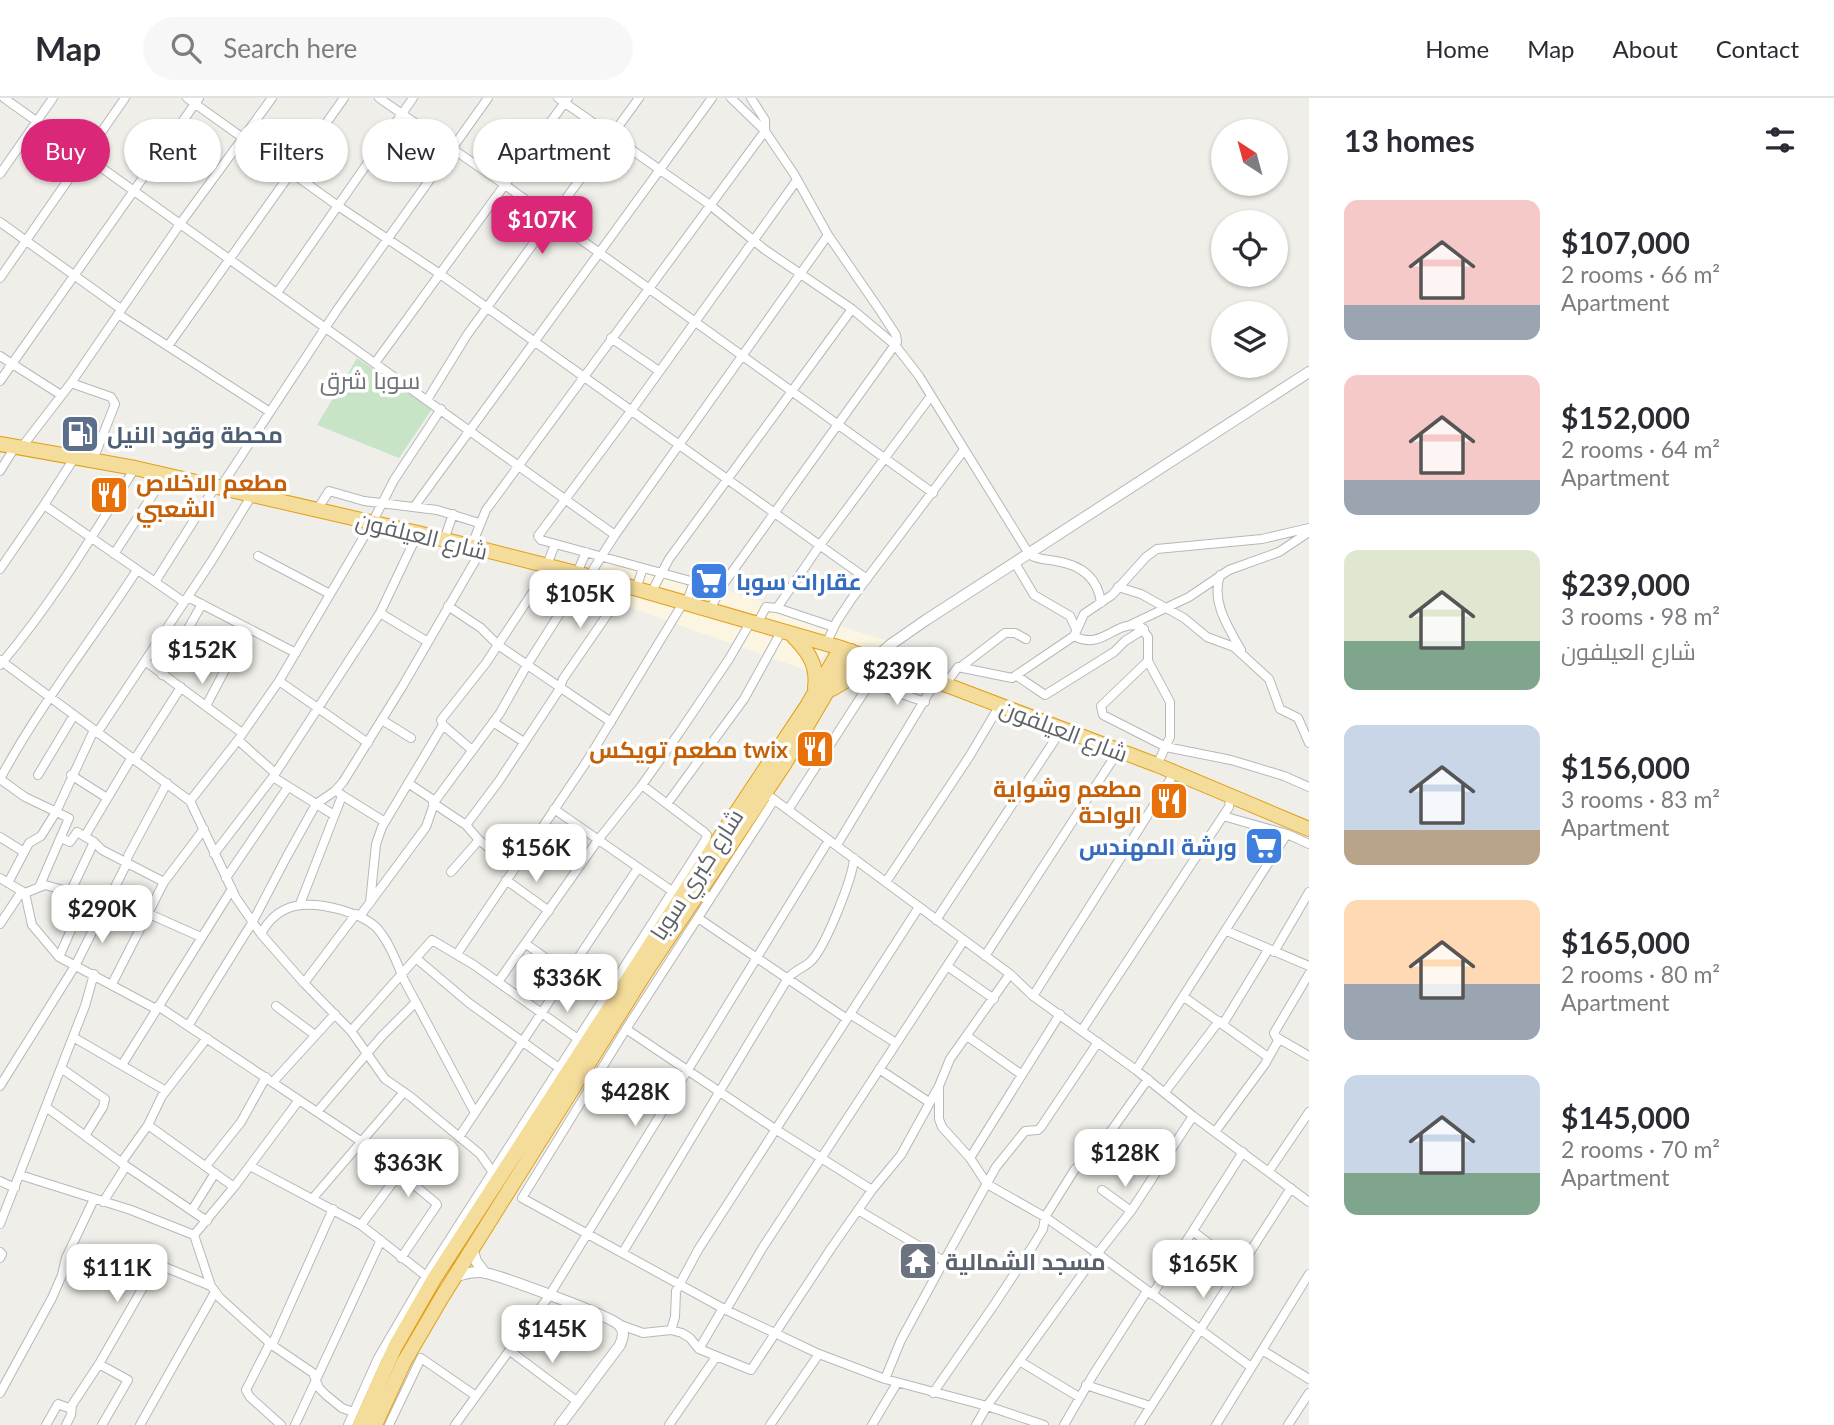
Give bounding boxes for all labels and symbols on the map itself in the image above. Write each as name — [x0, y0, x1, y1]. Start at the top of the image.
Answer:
north arrow — [1211, 119, 1288, 196]
pin: $107K — [493, 197, 591, 256]
district label: سوبا شرق — [320, 365, 420, 396]
fuel station icon: محطة وقود النيل — [59, 413, 101, 455]
place label: محطة وقود النيل — [107, 420, 283, 449]
place label: مطعم الاخلاص الشعبي — [136, 468, 288, 528]
restaurant icon: مطعم الاخلاص الشعبي — [88, 474, 130, 516]
street label: شارع العيلفون — [353, 505, 491, 568]
supermarket icon: عقارات سوبا — [688, 560, 730, 602]
place label: عقارات سوبا — [736, 567, 862, 596]
pin: $105K — [531, 570, 629, 630]
pin: $152K — [153, 626, 251, 686]
pin: $239K — [848, 648, 946, 707]
street label: شارع العيلفون — [995, 693, 1132, 770]
restaurant icon: مطعم تويكس twix — [794, 728, 836, 770]
place label: مطعم تويكس twix — [589, 735, 788, 766]
place label: مطعم وشواية الواحة — [993, 774, 1142, 829]
restaurant icon: مطعم وشواية الواحة — [1148, 780, 1190, 822]
street label: شارع كبري سوبا — [643, 803, 753, 947]
pin: $156K — [487, 824, 585, 884]
supermarket icon: ورشة المهندس — [1243, 825, 1285, 867]
place label: ورشة المهندس — [1079, 832, 1237, 861]
pin: $290K — [53, 886, 151, 945]
pin: $336K — [518, 954, 616, 1014]
pin: $428K — [586, 1068, 684, 1128]
pin: $128K — [1076, 1130, 1174, 1189]
pin: $363K — [359, 1140, 457, 1199]
temple icon: مسجد الشمالية — [897, 1240, 939, 1282]
pin: $165K — [1154, 1240, 1252, 1300]
pin: $111K — [68, 1244, 166, 1304]
place label: مسجد الشمالية — [945, 1247, 1106, 1275]
pin: $145K — [503, 1306, 601, 1365]

